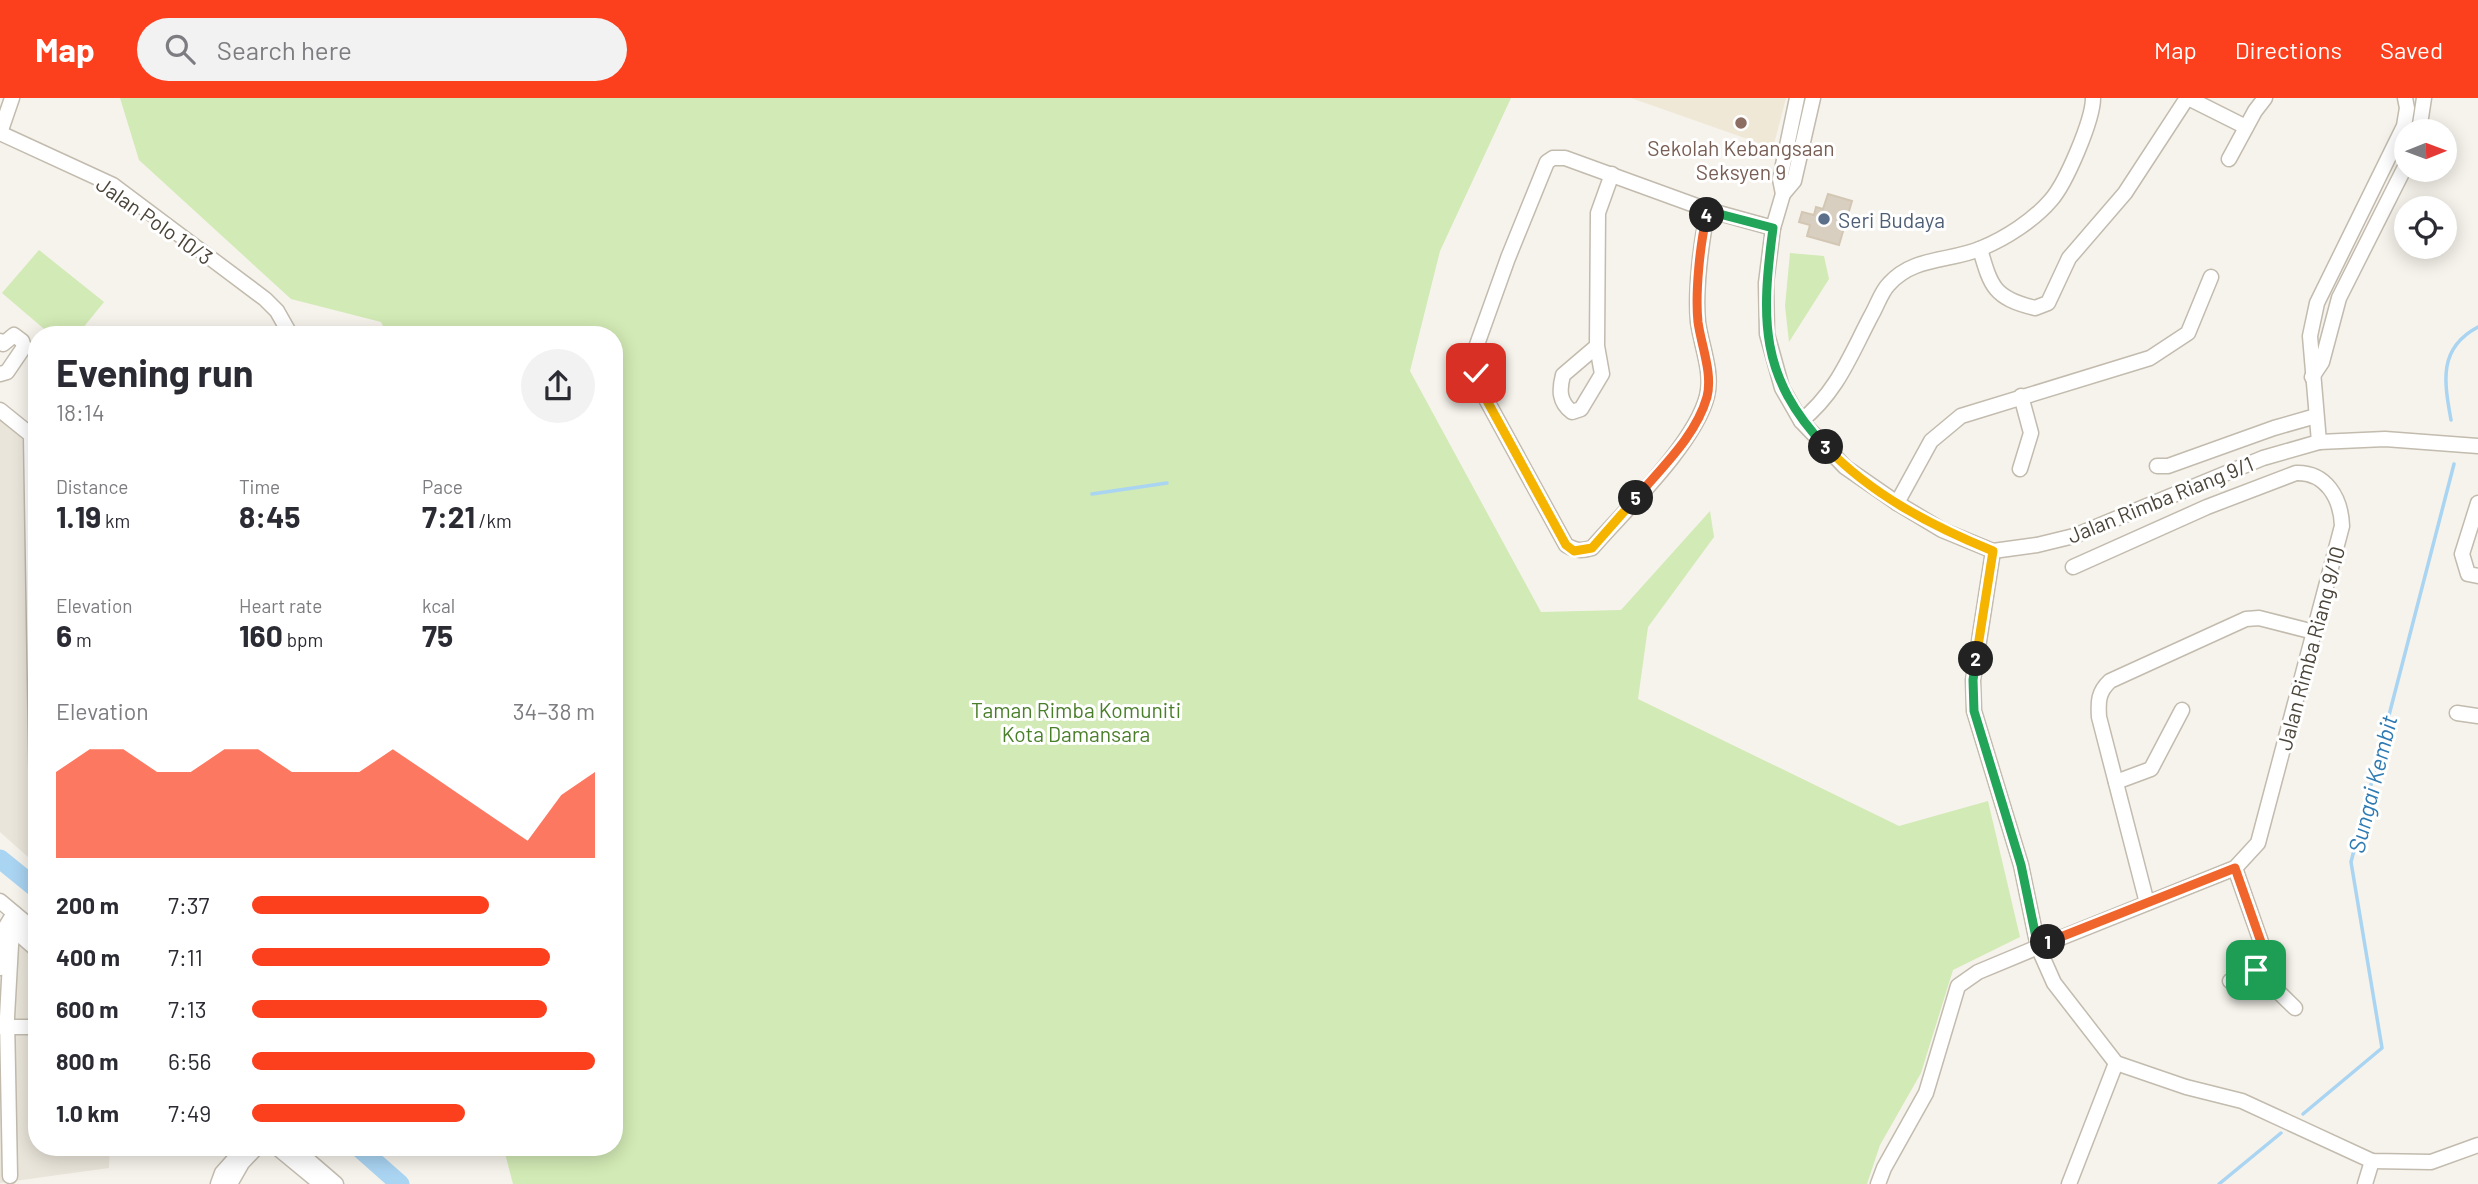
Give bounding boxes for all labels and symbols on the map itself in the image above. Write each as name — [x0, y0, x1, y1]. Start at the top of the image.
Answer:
marker: Sekolah Kebangsaan Seksyen 9 — [1733, 115, 1749, 131]
north arrow — [2394, 119, 2457, 182]
place label: Sekolah Kebangsaan Seksyen 9 — [1647, 135, 1835, 184]
street label: Jalan Polo 10/3 — [92, 171, 218, 269]
pin: 4 — [1690, 198, 1724, 232]
place label: Seri Budaya — [1838, 207, 1945, 232]
marker: Seri Budaya — [1816, 211, 1832, 227]
pin — [1446, 343, 1506, 403]
pin: 3 — [1808, 430, 1843, 464]
street label: Jalan Rimba Riang 9/1 — [2063, 450, 2257, 548]
pin: 5 — [1618, 480, 1654, 516]
street label: Jalan Rimba Riang 9/10 — [2271, 543, 2349, 753]
pin: 2 — [1958, 642, 1994, 676]
park label: Taman Rimba Komuniti Kota Damansara — [971, 697, 1181, 746]
water label: Sungai Kembit — [2341, 712, 2403, 856]
pin: 1 — [2030, 924, 2066, 960]
pin — [2226, 940, 2286, 1000]

